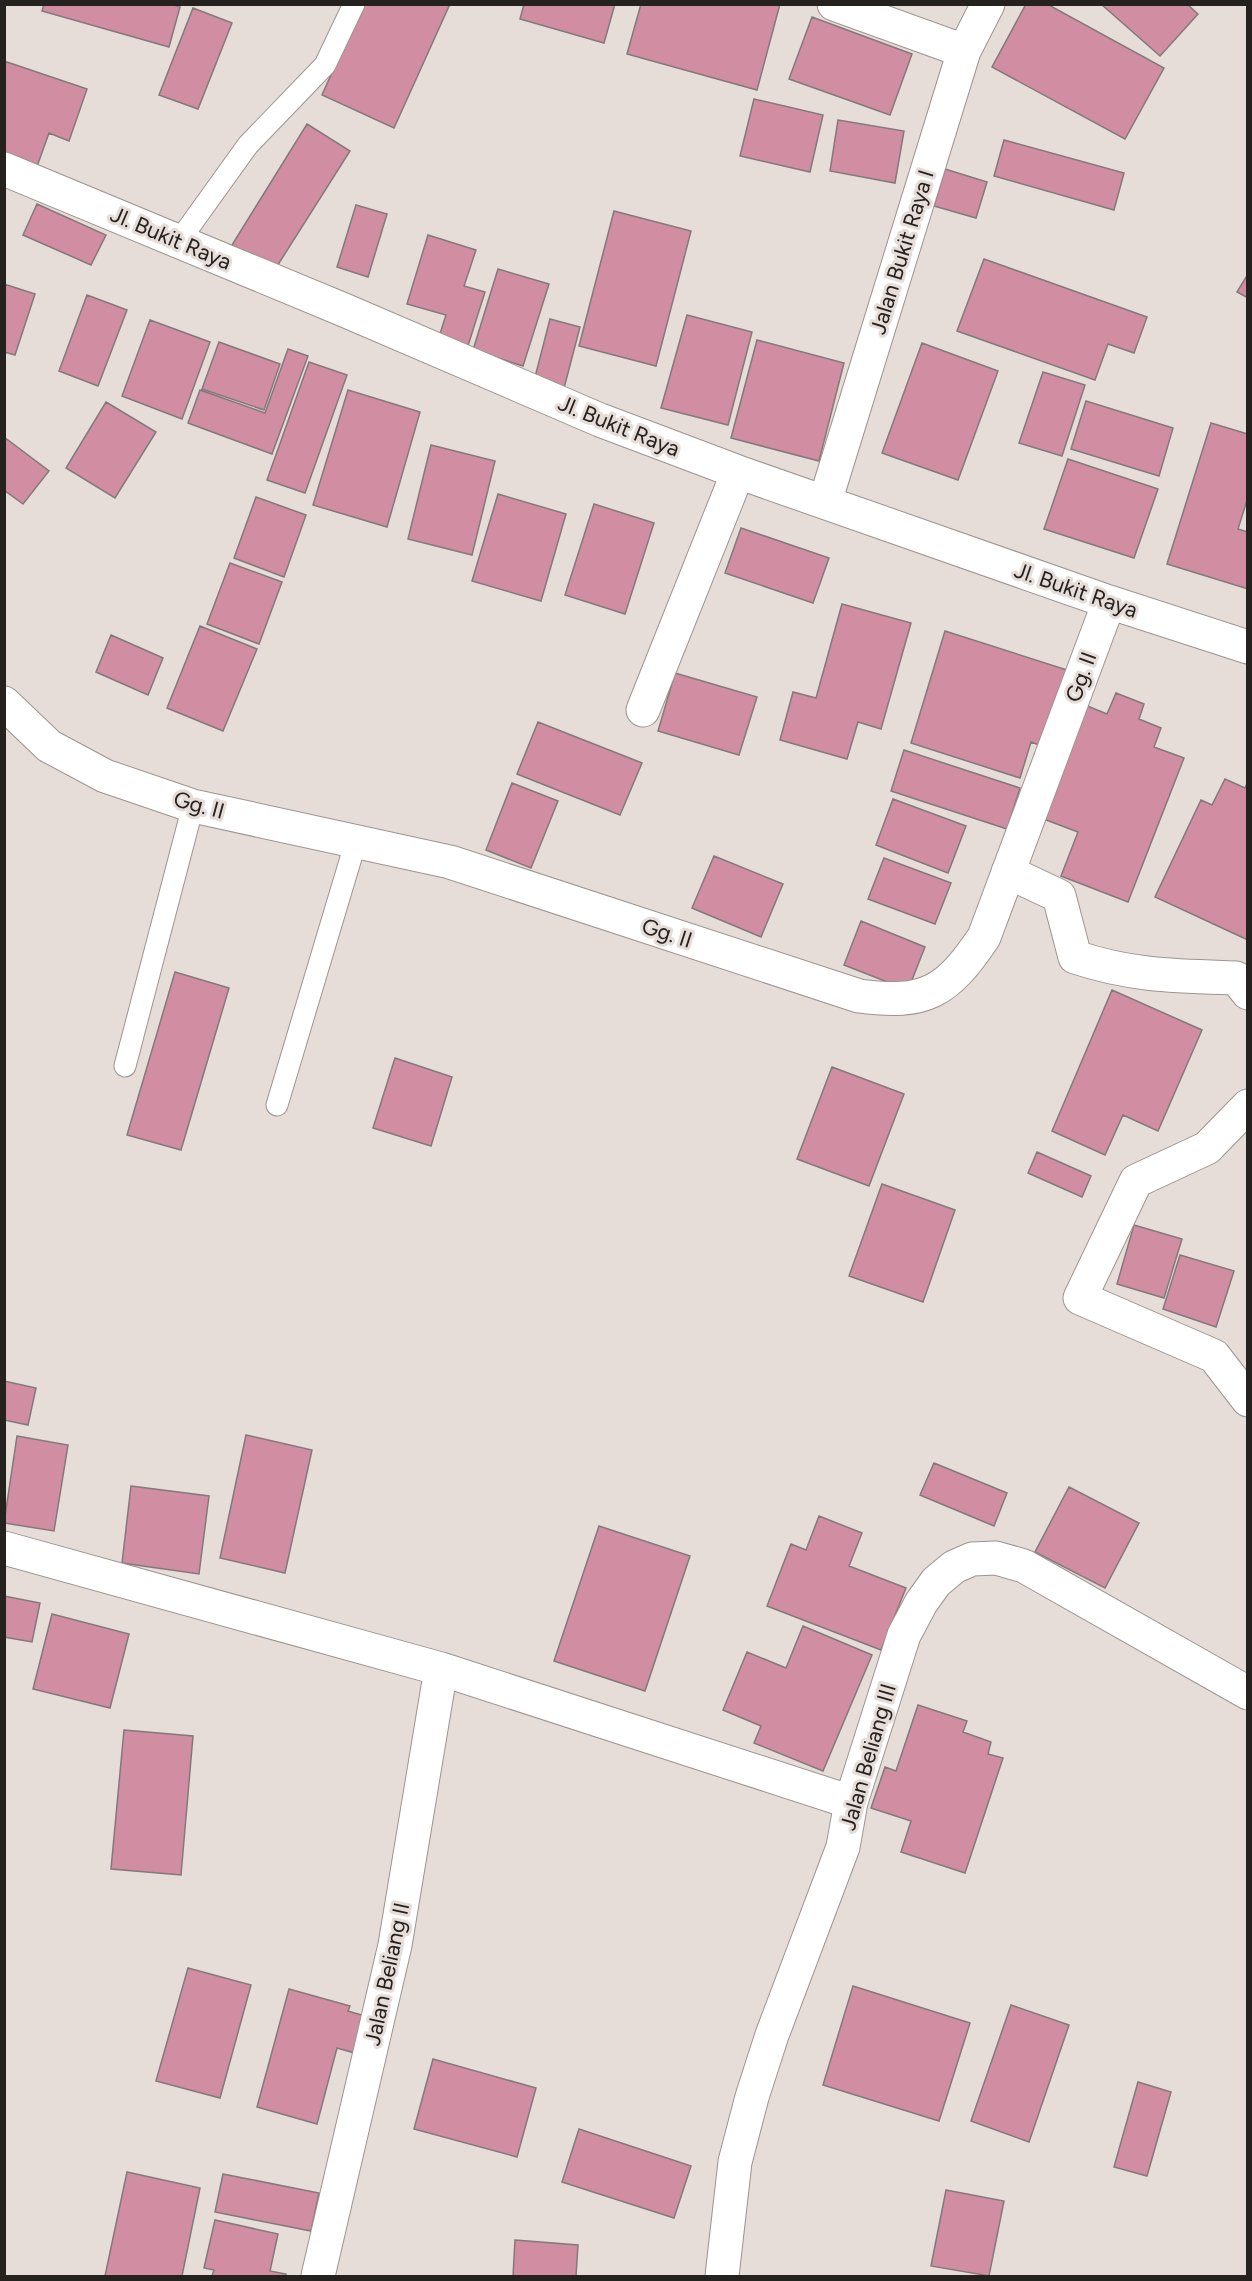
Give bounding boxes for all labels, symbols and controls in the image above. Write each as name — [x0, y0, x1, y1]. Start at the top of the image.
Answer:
street label: Jalan Bukit Raya I — [864, 167, 940, 337]
street label: Jl. Bukit Raya — [106, 200, 236, 276]
street label: Jl. Bukit Raya — [554, 389, 684, 463]
street label: Jl. Bukit Raya — [1011, 556, 1141, 624]
street label: Gg. II — [1059, 648, 1103, 706]
street label: Gg. II — [171, 785, 227, 825]
street label: Gg. II — [638, 912, 696, 954]
street label: Jalan Beliang III — [834, 1680, 902, 1834]
street label: Jalan Beliang II — [359, 1900, 415, 2048]

